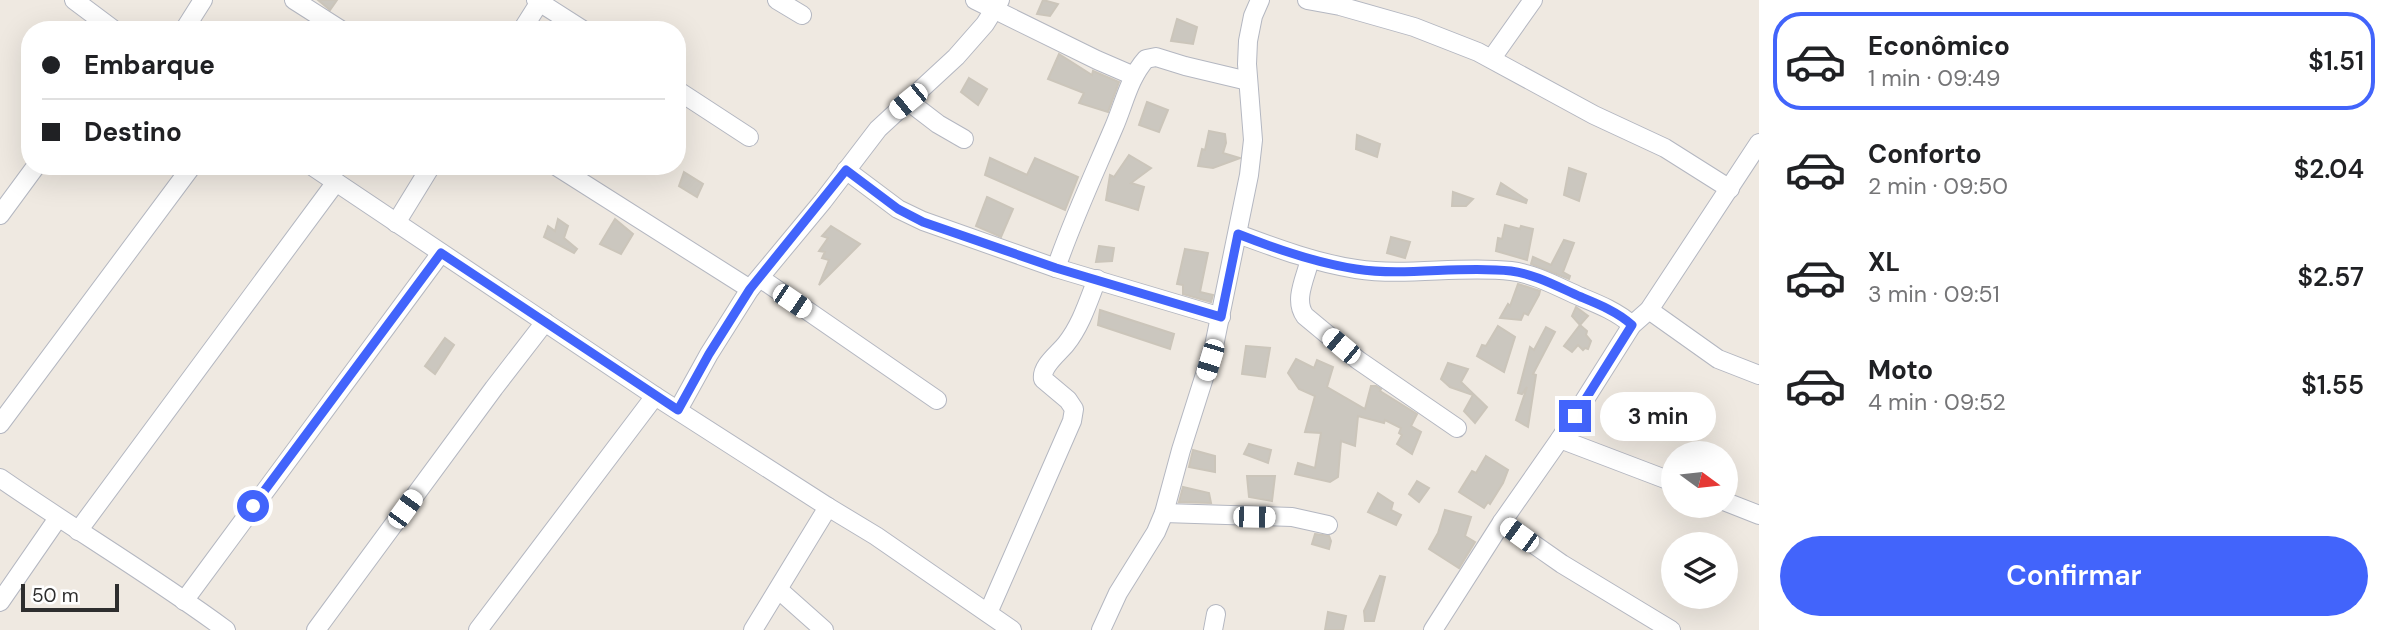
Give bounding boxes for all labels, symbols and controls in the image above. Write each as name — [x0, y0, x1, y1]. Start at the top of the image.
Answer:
text: Econômico — [1868, 29, 2010, 63]
icon: car — [1784, 30, 1847, 93]
text: $1.51 — [2308, 44, 2364, 78]
text: Embarque — [84, 48, 215, 82]
text: 1 min · 09:49 — [1868, 63, 2001, 93]
car — [886, 80, 931, 122]
text: Destino — [84, 115, 182, 149]
text: Conforto — [1868, 137, 1982, 171]
icon: car — [1784, 138, 1847, 201]
text: $2.04 — [2294, 152, 2364, 186]
text: 2 min · 09:50 — [1868, 171, 2008, 201]
text: XL — [1868, 245, 1900, 279]
icon: car — [1784, 246, 1847, 309]
text: $2.57 — [2298, 260, 2364, 294]
text: 3 min · 09:51 — [1868, 279, 2000, 309]
car — [769, 281, 816, 321]
car — [1319, 324, 1364, 368]
car — [1194, 337, 1227, 383]
text: Moto — [1868, 353, 1933, 387]
icon: car — [1784, 354, 1847, 417]
text: $1.55 — [2301, 368, 2364, 402]
text: 4 min · 09:52 — [1868, 387, 2006, 417]
callout: 3 min — [1600, 392, 1715, 440]
route end — [1559, 400, 1591, 432]
text: 3 min — [1628, 401, 1688, 431]
north arrow — [1661, 441, 1738, 518]
map controls — [1661, 441, 1738, 609]
car — [385, 486, 426, 532]
route start — [237, 490, 269, 522]
car — [1233, 506, 1276, 528]
car — [1496, 514, 1543, 556]
button: layers — [1661, 532, 1738, 609]
button: Confirmar — [1780, 536, 2368, 616]
scale bar — [21, 581, 119, 613]
text: 50 m — [32, 583, 79, 608]

